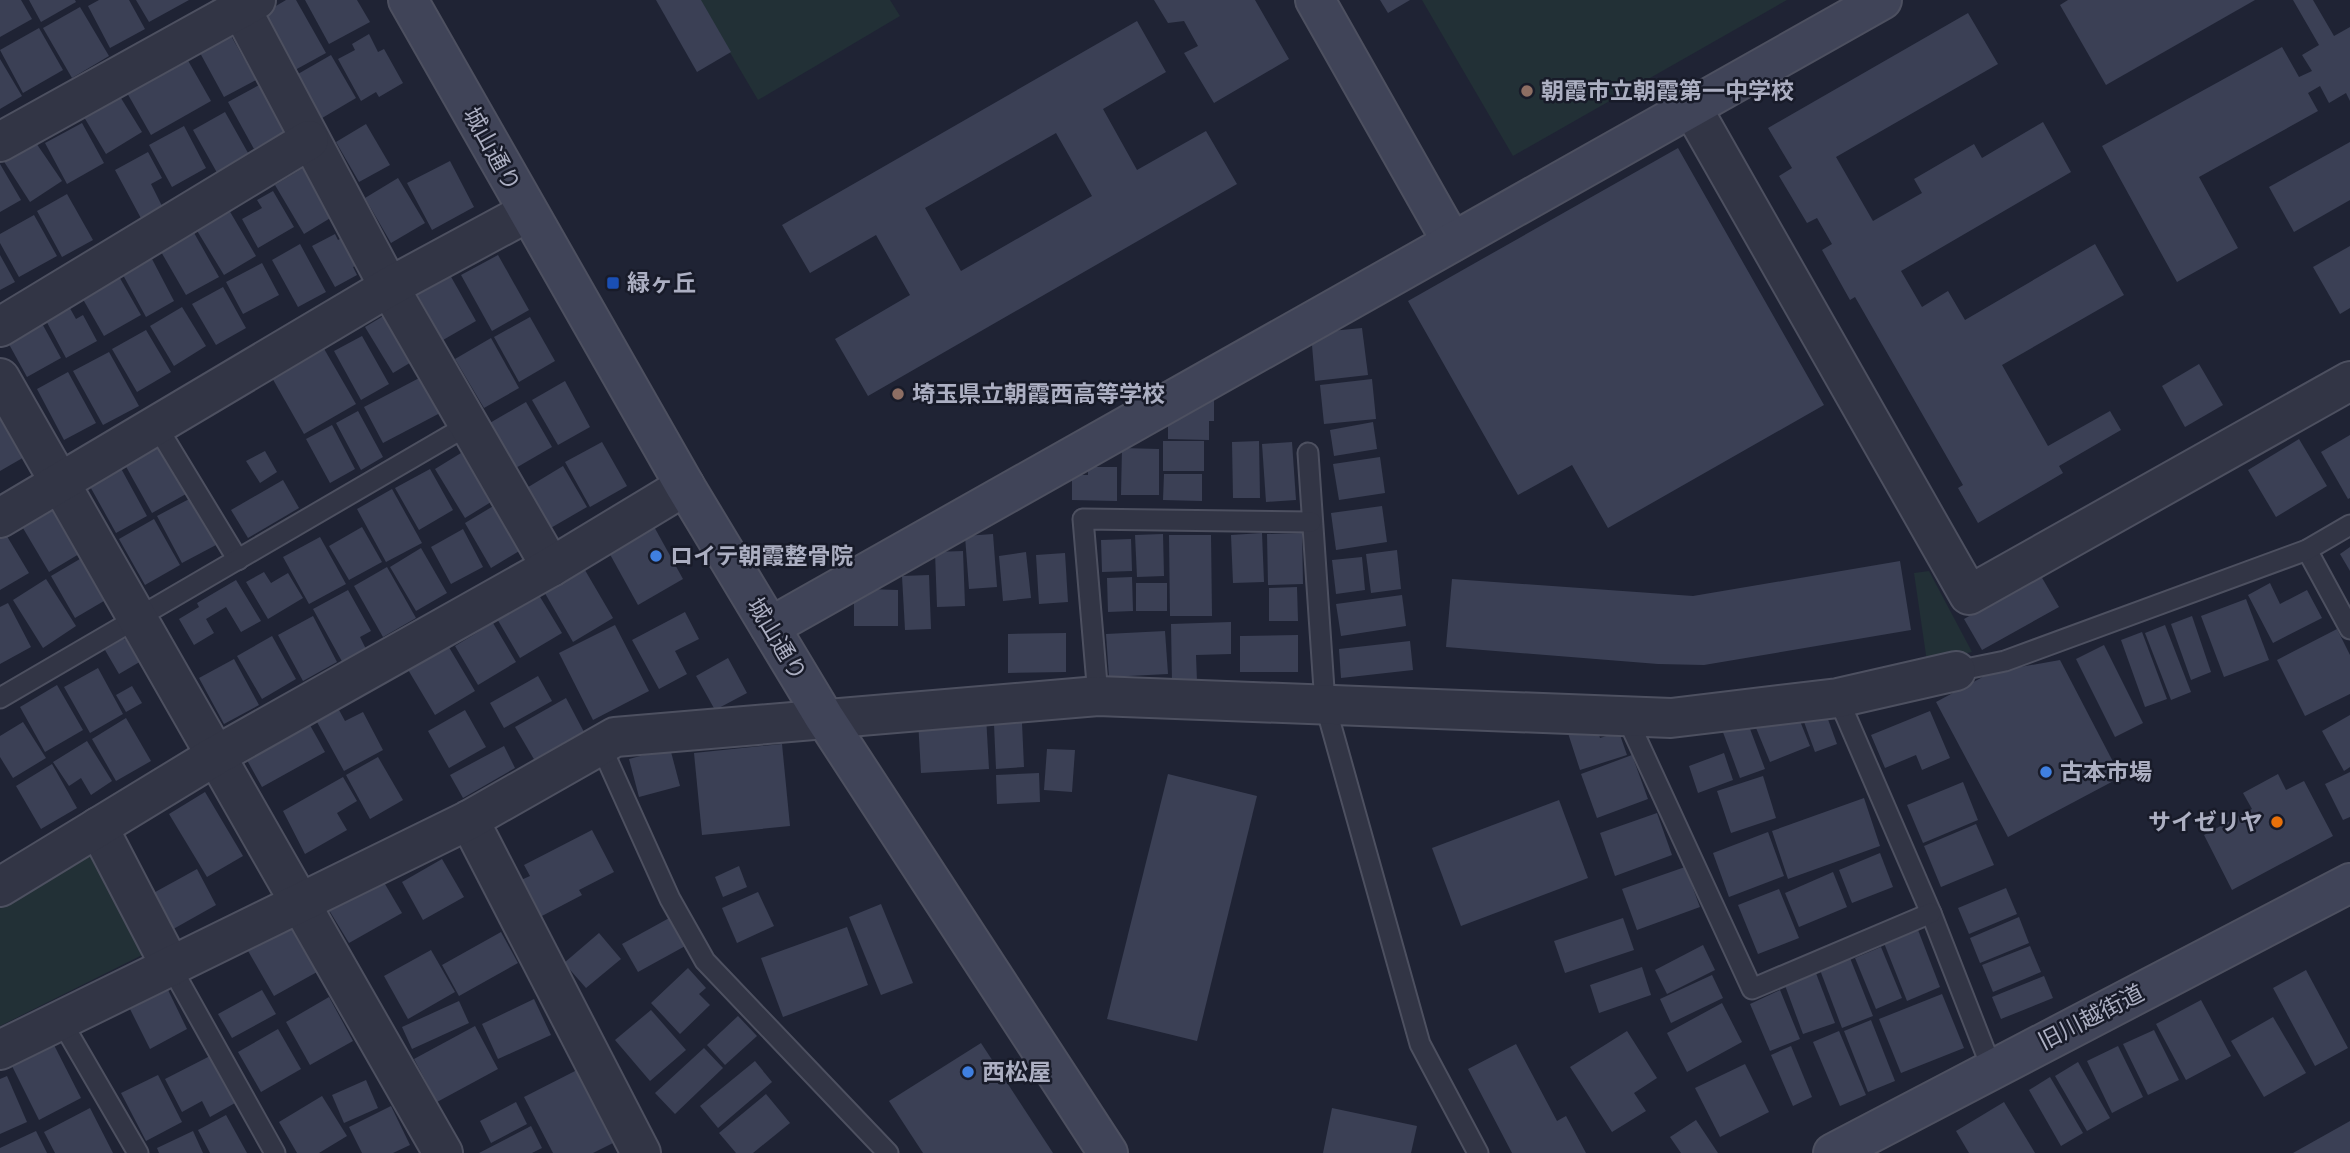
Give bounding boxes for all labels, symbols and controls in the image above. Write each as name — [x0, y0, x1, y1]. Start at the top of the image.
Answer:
place label: 朝霞市立朝霞第一中学校 — [1541, 78, 1794, 104]
marker: 朝霞市立朝霞第一中学校 — [1519, 83, 1535, 99]
street label: 城山通り — [458, 102, 526, 196]
place label: 緑ヶ丘 — [627, 270, 696, 296]
marker: 緑ヶ丘 — [605, 275, 621, 291]
place label: 埼玉県立朝霞西高等学校 — [912, 381, 1165, 407]
marker: 埼玉県立朝霞西高等学校 — [890, 386, 906, 402]
place label: ロイテ朝霞整骨院 — [670, 543, 854, 569]
marker: ロイテ朝霞整骨院 — [648, 548, 664, 564]
street label: 城山通り — [742, 593, 812, 685]
place label: 古本市場 — [2060, 759, 2152, 785]
marker: 古本市場 — [2038, 764, 2054, 780]
place label: サイゼリヤ — [2148, 809, 2263, 835]
marker: サイゼリヤ — [2269, 814, 2285, 830]
street label: 旧川越街道 — [2034, 979, 2148, 1055]
place label: 西松屋 — [982, 1059, 1051, 1085]
marker: 西松屋 — [960, 1064, 976, 1080]

